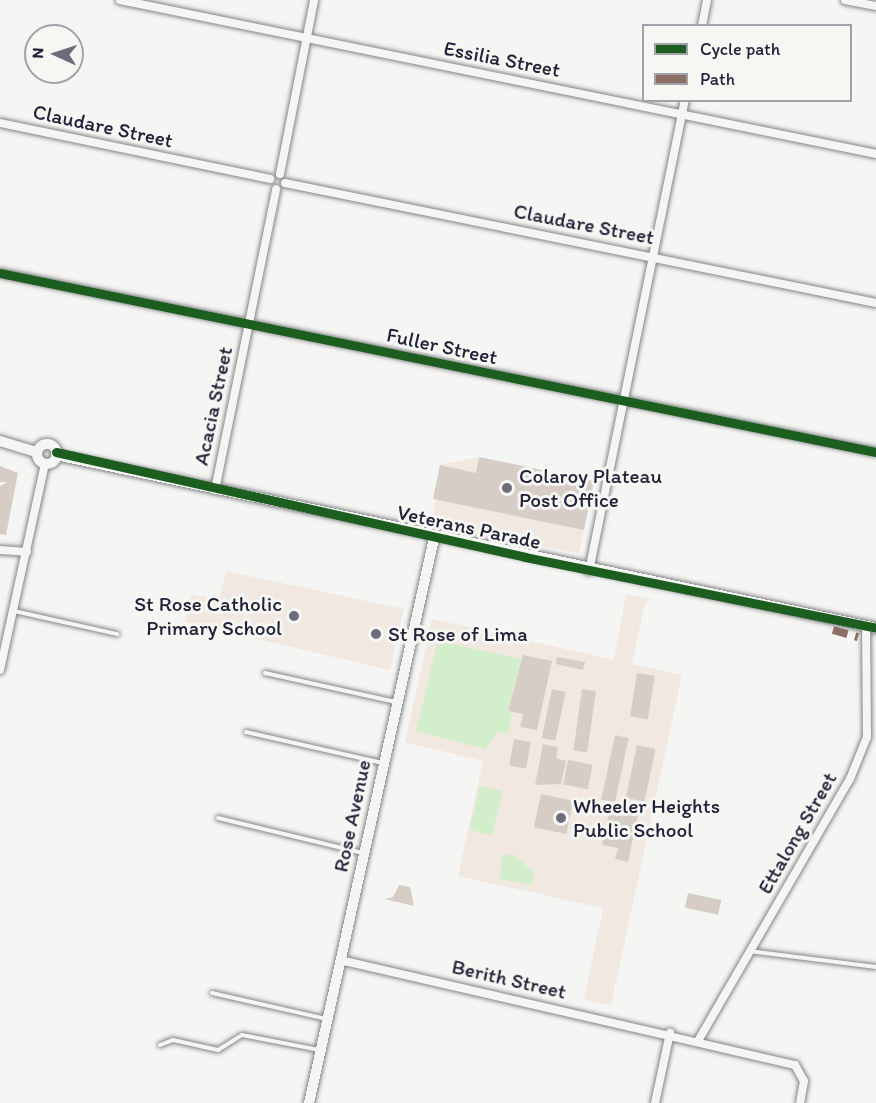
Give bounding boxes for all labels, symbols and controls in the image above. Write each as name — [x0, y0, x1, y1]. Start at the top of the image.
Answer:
north arrow — [24, 24, 84, 84]
legend — [642, 24, 852, 102]
street label: Essilia Street — [442, 35, 562, 83]
text: Cycle path — [700, 38, 780, 60]
text: N — [28, 47, 47, 59]
text: Path — [700, 68, 735, 90]
street label: Claudare Street — [31, 99, 175, 153]
street label: Claudare Street — [512, 198, 656, 250]
street label: Fuller Street — [384, 322, 500, 370]
street label: Acacia Street — [188, 345, 238, 467]
place label: Colaroy Plateau Post Office — [519, 463, 662, 513]
marker: Colaroy Plateau Post Office — [500, 481, 514, 495]
street label: Veterans Parade — [395, 499, 543, 555]
place label: St Rose Catholic Primary School — [135, 591, 282, 641]
marker: St Rose Catholic Primary School — [287, 609, 301, 623]
place label: St Rose of Lima — [388, 621, 527, 647]
marker: St Rose of Lima — [369, 627, 383, 641]
street label: Rose Avenue — [328, 758, 376, 874]
street label: Ettalong Street — [752, 768, 842, 898]
place label: Wheeler Heights Public School — [573, 793, 720, 843]
marker: Wheeler Heights Public School — [554, 811, 568, 825]
street label: Berith Street — [449, 954, 569, 1004]

